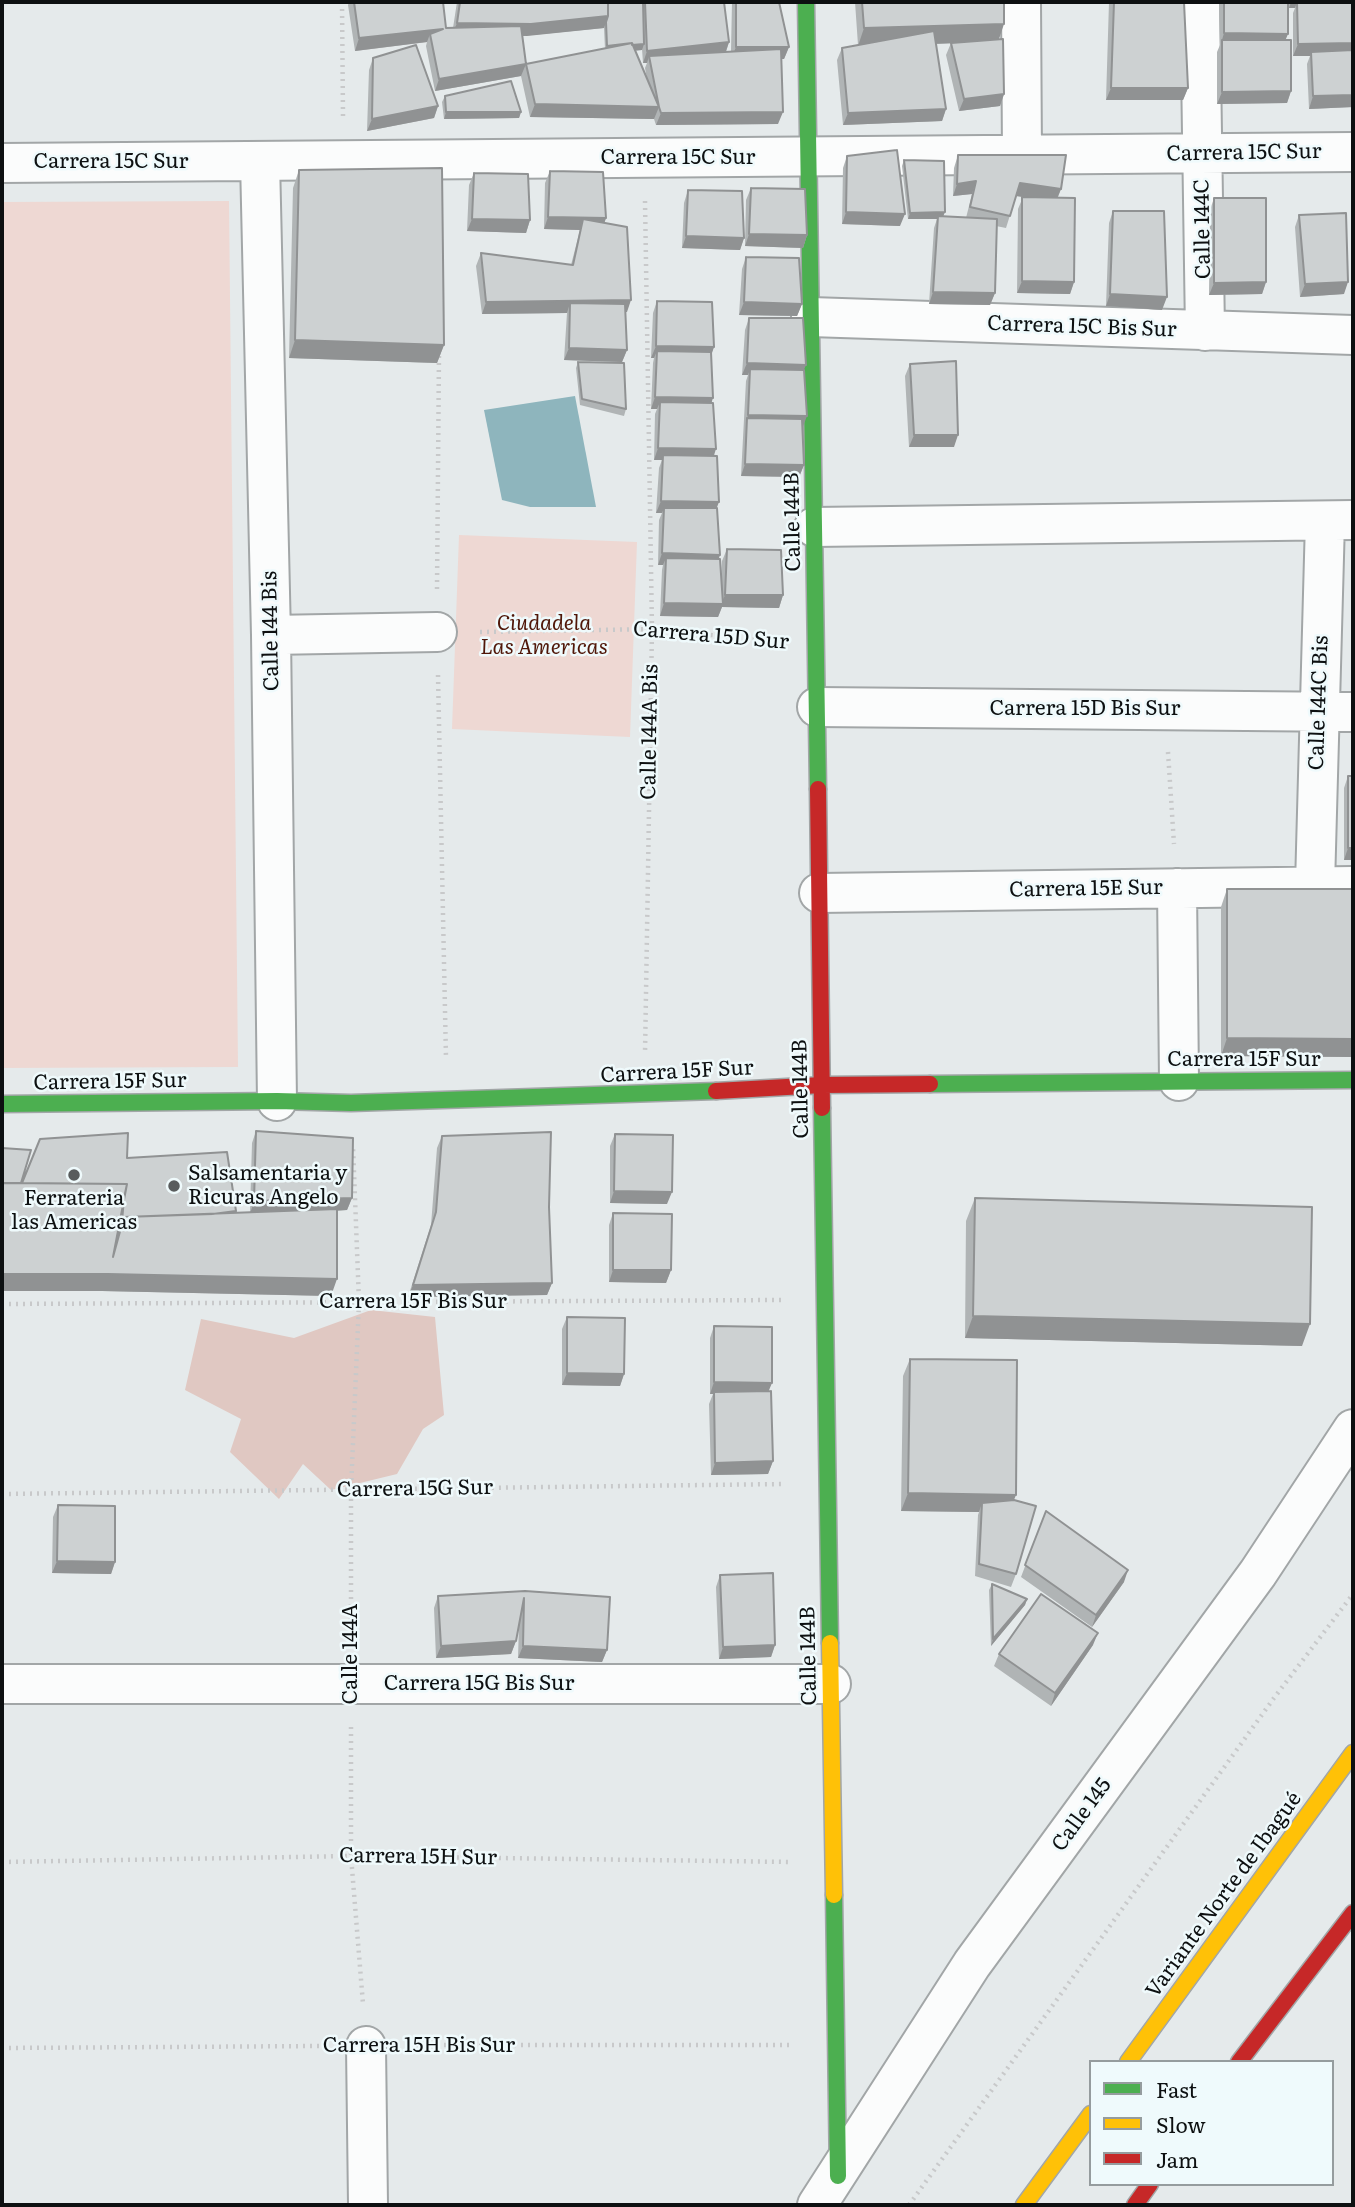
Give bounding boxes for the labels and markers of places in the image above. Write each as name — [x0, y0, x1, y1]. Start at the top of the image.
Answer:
place label: Salsamentaria y Ricuras Angelo — [188, 1161, 347, 1211]
marker: Ferrateria las Americas — [66, 1167, 82, 1183]
marker: Salsamentaria y Ricuras Angelo — [166, 1178, 182, 1194]
place label: Ferrateria las Americas — [11, 1186, 137, 1236]

